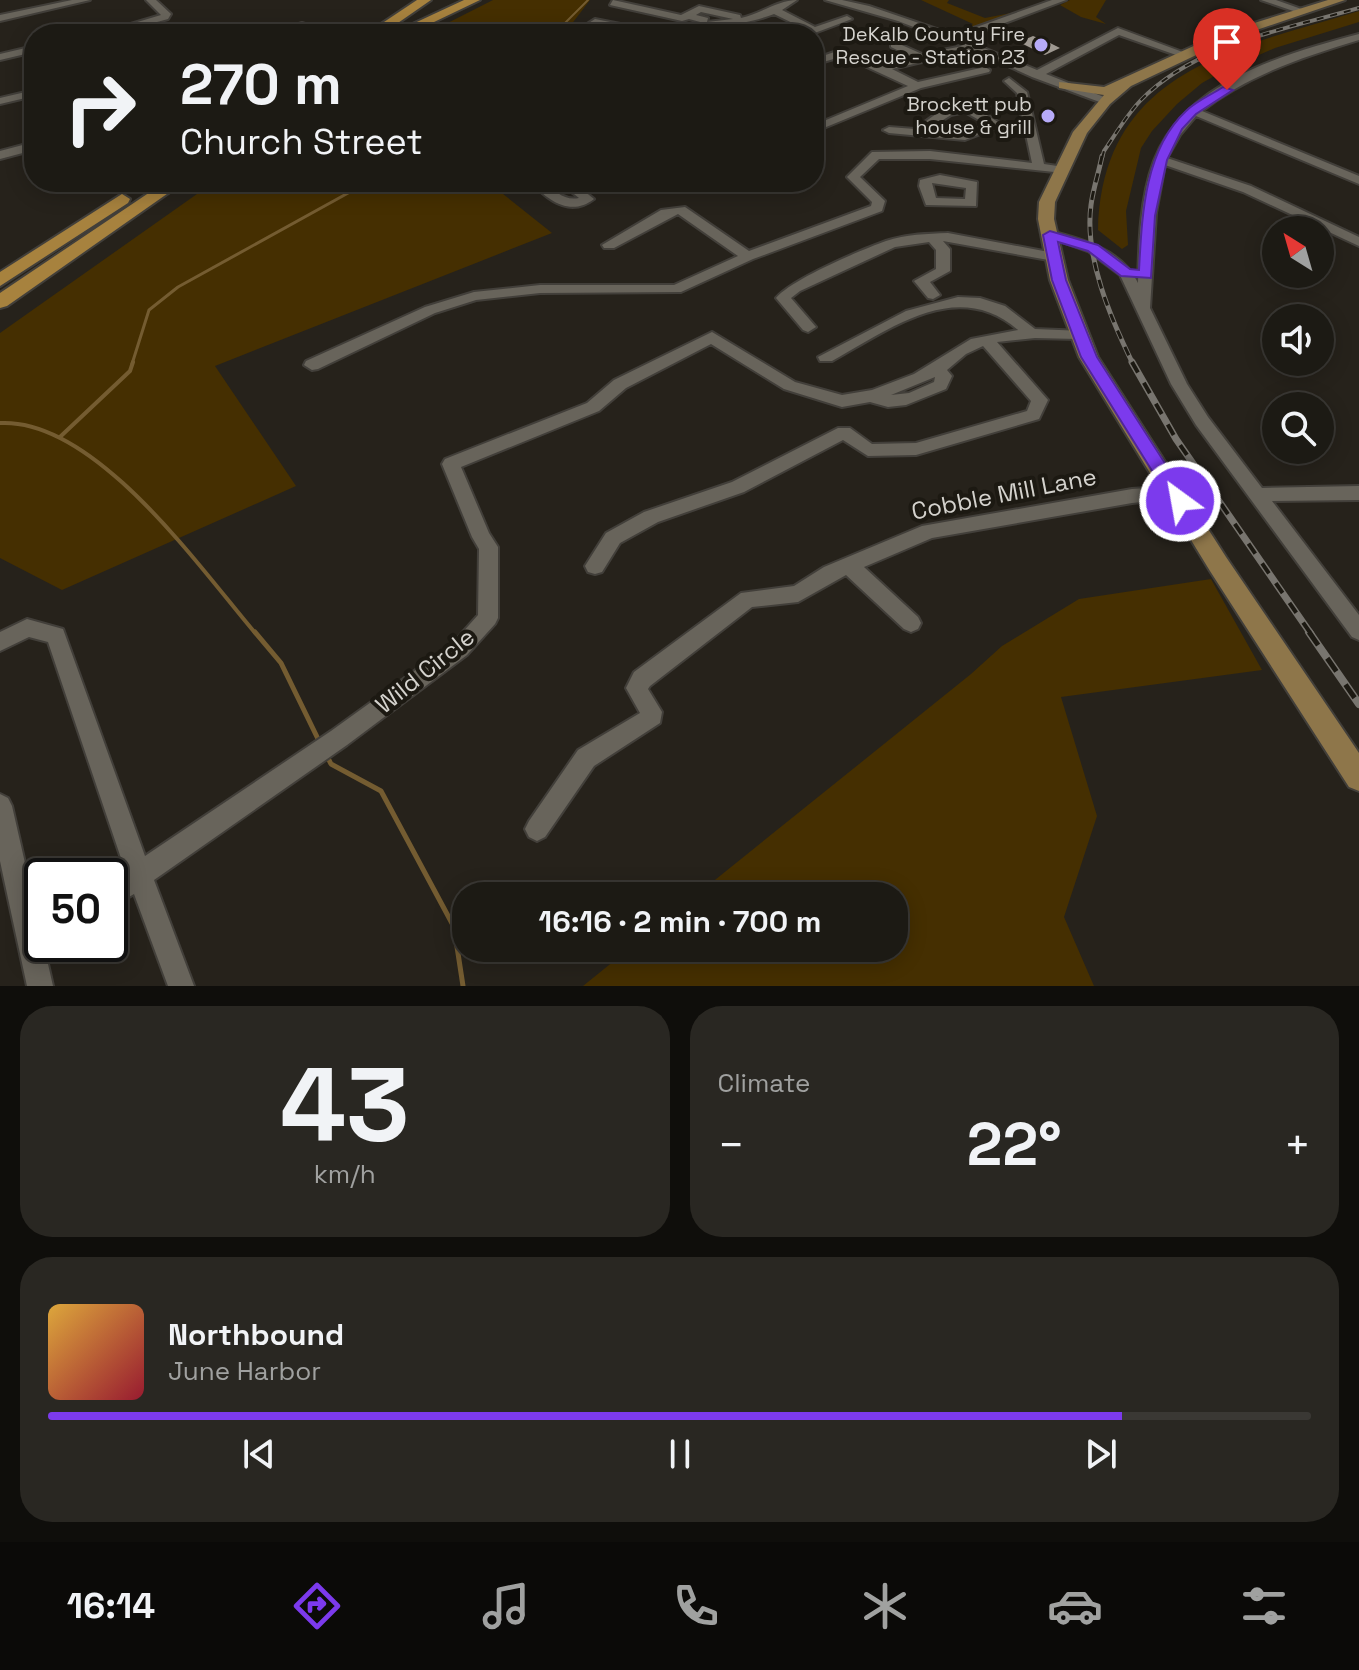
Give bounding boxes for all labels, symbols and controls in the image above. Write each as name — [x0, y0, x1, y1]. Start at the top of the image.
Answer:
pin — [1193, 8, 1261, 90]
icon: arrive — [1205, 20, 1249, 64]
place label: DeKalb County Fire Rescue - Station 23 — [836, 21, 1025, 70]
marker: DeKalb County Fire Rescue - Station 23 — [1032, 36, 1050, 54]
text: 270 m — [180, 49, 342, 120]
icon: right — [48, 56, 152, 160]
place label: Brockett pub house & grill — [906, 91, 1032, 140]
marker: Brockett pub house & grill — [1039, 107, 1057, 125]
text: Church Street — [180, 119, 423, 165]
north arrow — [1262, 216, 1334, 288]
map controls — [1262, 216, 1334, 464]
button: sound — [1262, 304, 1334, 376]
button: search — [1262, 392, 1334, 464]
position arrow — [1138, 459, 1222, 543]
street label: Cobble Mill Lane — [909, 460, 1099, 527]
street label: Wild Circle — [369, 621, 481, 720]
speed limit sign: 50 — [24, 858, 128, 962]
text: 16:16 · 2 min · 700 m — [539, 902, 821, 941]
text: 43 — [280, 1039, 409, 1171]
text: Climate — [718, 1066, 810, 1100]
text: 22° — [967, 1106, 1062, 1183]
text: − — [718, 1117, 745, 1173]
text: + — [1284, 1117, 1311, 1173]
text: km/h — [314, 1157, 376, 1191]
text: Northbound — [168, 1315, 344, 1354]
text: June Harbor — [168, 1354, 321, 1388]
icon: previous — [237, 1432, 281, 1476]
icon: pause — [658, 1432, 702, 1476]
icon: next — [1079, 1432, 1123, 1476]
icon: directions — [289, 1578, 345, 1634]
icon: music — [478, 1578, 534, 1634]
icon: phone — [668, 1578, 724, 1634]
icon: climate — [857, 1578, 913, 1634]
icon: car — [1047, 1578, 1103, 1634]
icon: filters — [1236, 1578, 1292, 1634]
text: 16:14 — [67, 1583, 155, 1629]

